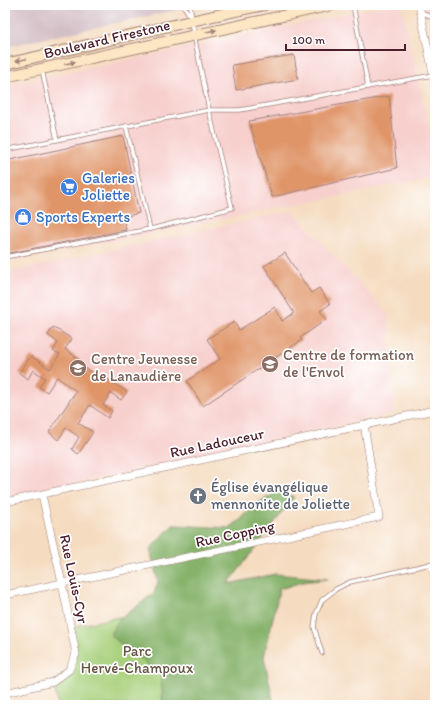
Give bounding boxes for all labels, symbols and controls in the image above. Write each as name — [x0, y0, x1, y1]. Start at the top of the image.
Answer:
street label: Boulevard Firestone — [42, 16, 172, 62]
scale bar — [286, 26, 405, 52]
one-way arrow — [205, 28, 217, 34]
text: 100 m — [292, 33, 325, 47]
one-way arrow — [15, 58, 27, 64]
one-way arrow — [64, 59, 77, 65]
place label: Galeries Joliette — [82, 169, 135, 204]
supermarket icon: Galeries Joliette — [59, 177, 79, 197]
shop icon: Sports Experts — [13, 207, 33, 227]
place label: Sports Experts — [36, 208, 130, 226]
place label: Centre de formation de l'Envol — [283, 346, 415, 381]
place label: Centre Jeunesse de Lanaudière — [91, 350, 197, 385]
school or university icon: Centre de formation de l'Envol — [260, 354, 280, 374]
school or university icon: Centre Jeunesse de Lanaudière — [68, 358, 88, 378]
street label: Rue Ladouceur — [168, 424, 266, 462]
place label: Église évangélique mennonite de Joliette — [211, 478, 350, 513]
church icon: Église évangélique mennonite de Joliette — [188, 486, 208, 506]
street label: Rue Copping — [194, 517, 277, 551]
street label: Rue Louis-Cyr — [56, 533, 92, 625]
park label: Parc Hervé-Champoux — [81, 642, 194, 677]

